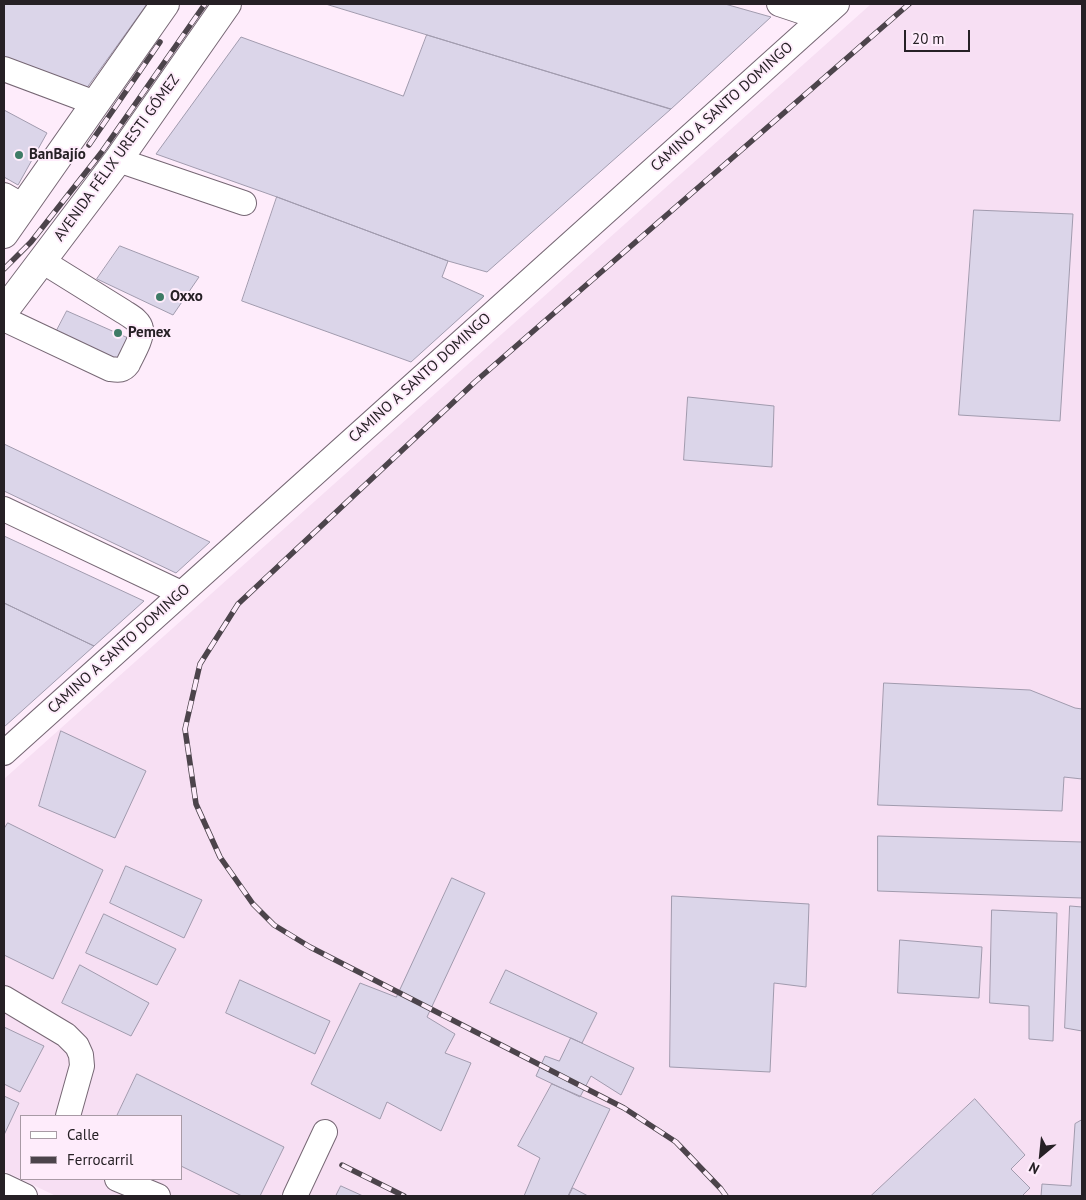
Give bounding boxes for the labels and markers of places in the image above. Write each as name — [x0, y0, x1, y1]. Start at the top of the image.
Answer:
place label: BanBajío — [29, 146, 86, 164]
marker: BanBajío — [13, 149, 25, 161]
place label: Oxxo — [170, 288, 203, 306]
marker: Oxxo — [154, 291, 166, 303]
place label: Pemex — [128, 324, 171, 342]
marker: Pemex — [112, 327, 124, 339]

